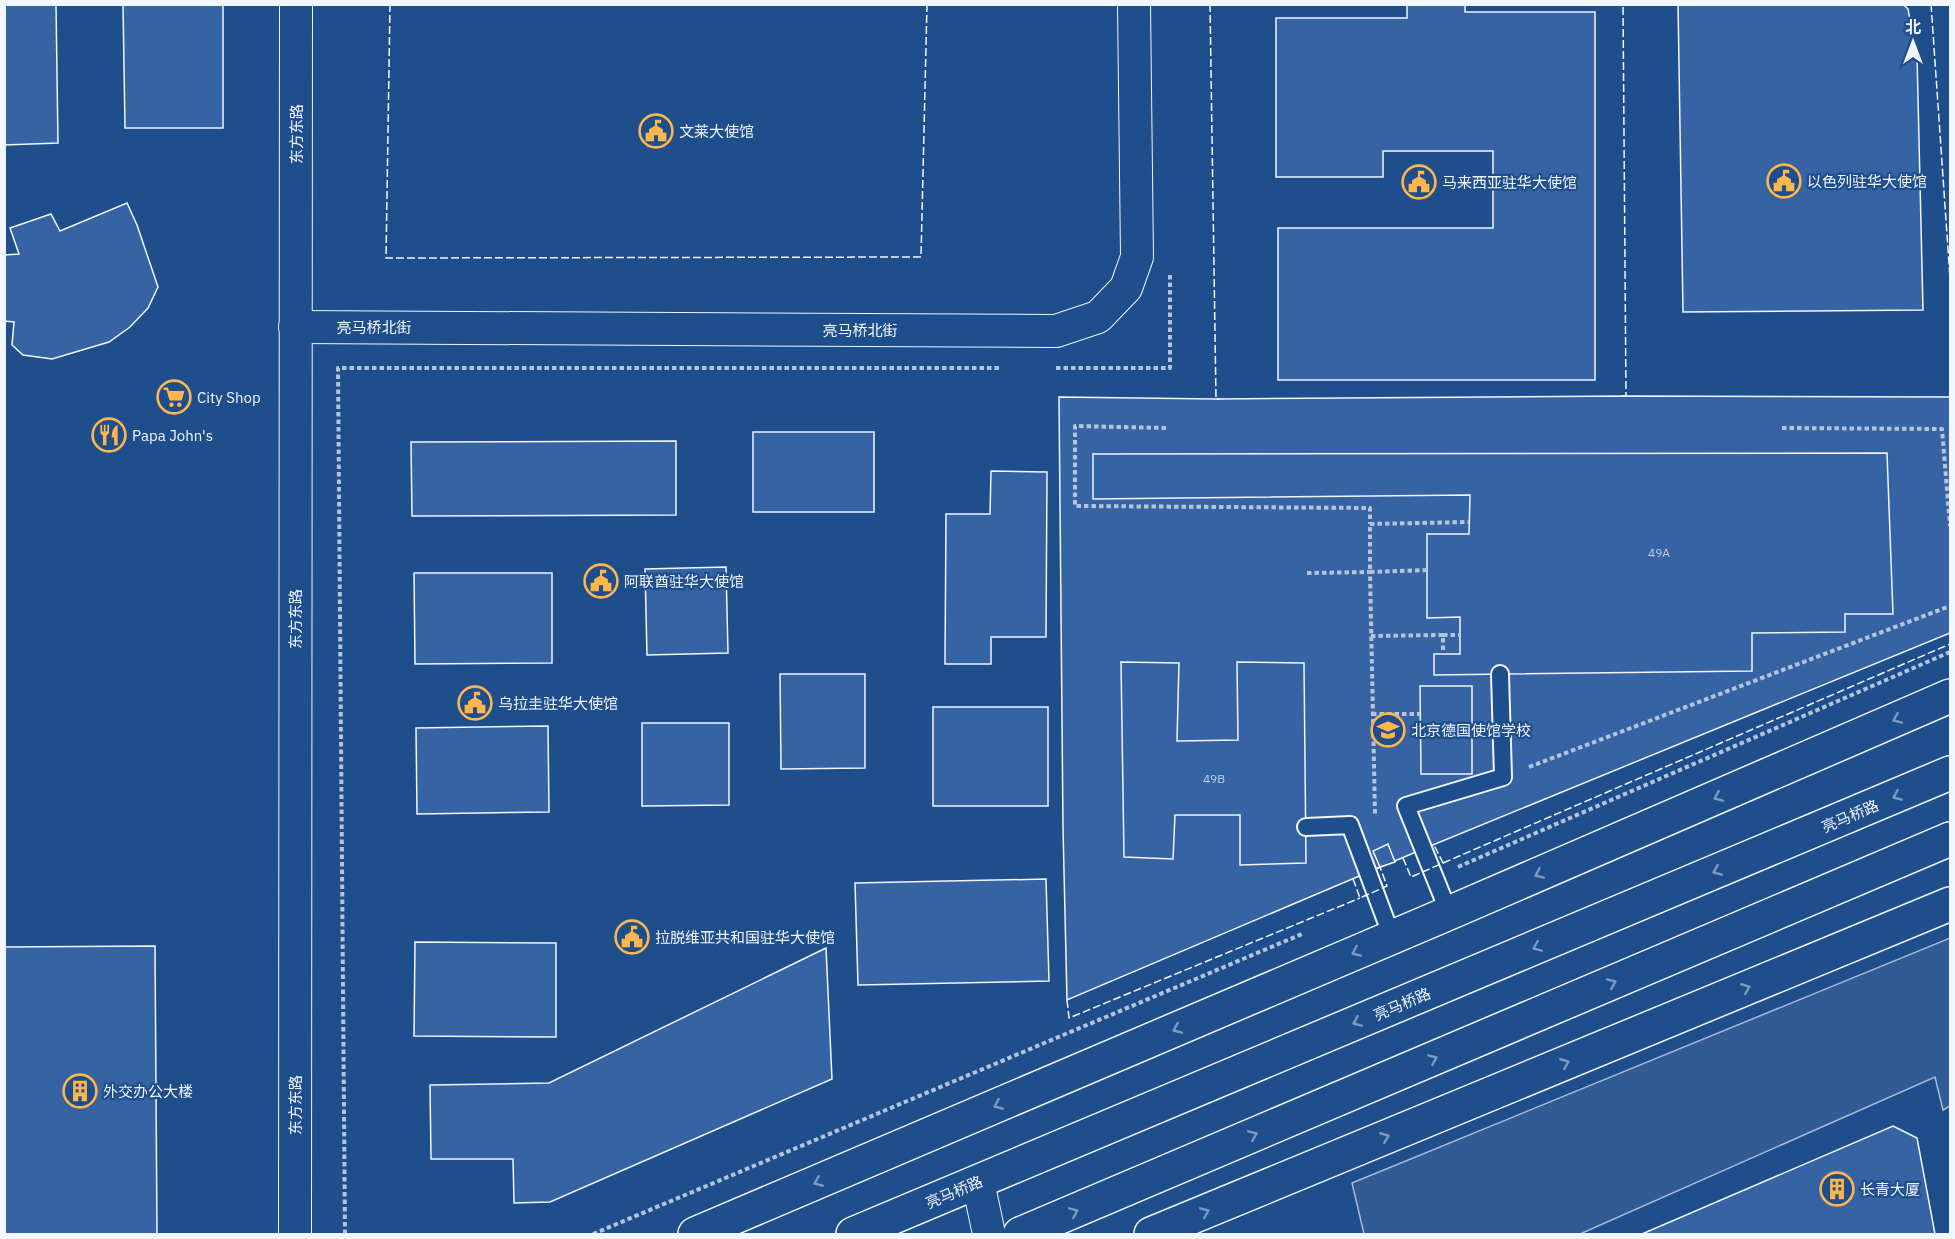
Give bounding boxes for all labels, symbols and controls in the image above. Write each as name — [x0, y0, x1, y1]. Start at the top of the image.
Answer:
north arrow — [1883, 12, 1943, 72]
text: 北 — [1905, 17, 1921, 37]
street label: 东方东路 — [287, 104, 306, 164]
public building icon: 文莱大使馆 — [638, 113, 674, 149]
place label: 文莱大使馆 — [679, 122, 754, 141]
public building icon: 以色列驻华大使馆 — [1766, 163, 1802, 199]
public building icon: 马来西亚驻华大使馆 — [1401, 164, 1437, 200]
place label: 以色列驻华大使馆 — [1807, 172, 1927, 191]
place label: 马来西亚驻华大使馆 — [1442, 173, 1577, 192]
street label: 亮马桥北街 — [336, 318, 412, 337]
street label: 亮马桥北街 — [822, 321, 898, 340]
supermarket icon: City Shop — [156, 379, 192, 415]
place label: City Shop — [197, 388, 261, 407]
restaurant icon: Papa John's — [91, 417, 127, 453]
place label: Papa John's — [132, 426, 213, 445]
house number: 49A — [1648, 545, 1670, 560]
public building icon: 阿联酋驻华大使馆 — [583, 563, 619, 599]
place label: 阿联酋驻华大使馆 — [624, 572, 744, 591]
street label: 东方东路 — [286, 589, 305, 649]
public building icon: 乌拉圭驻华大使馆 — [457, 685, 493, 721]
place label: 乌拉圭驻华大使馆 — [498, 694, 618, 713]
school or university icon: 北京德国使馆学校 — [1370, 712, 1406, 748]
one-way arrow — [1892, 712, 1903, 724]
place label: 北京德国使馆学校 — [1411, 721, 1531, 740]
house number: 49B — [1203, 771, 1225, 786]
one-way arrow — [1713, 789, 1724, 801]
one-way arrow — [1892, 789, 1903, 801]
street label: 亮马桥路 — [1819, 796, 1881, 836]
one-way arrow — [1712, 864, 1723, 876]
one-way arrow — [1534, 867, 1545, 879]
public building icon: 拉脱维亚共和国驻华大使馆 — [614, 919, 650, 955]
place label: 拉脱维亚共和国驻华大使馆 — [655, 928, 835, 947]
one-way arrow — [1532, 940, 1543, 952]
one-way arrow — [1352, 945, 1363, 957]
one-way arrow — [1606, 978, 1617, 990]
one-way arrow — [1739, 983, 1750, 995]
street label: 亮马桥路 — [1371, 984, 1433, 1024]
one-way arrow — [1352, 1015, 1363, 1027]
one-way arrow — [1172, 1022, 1183, 1034]
one-way arrow — [1427, 1054, 1438, 1066]
one-way arrow — [1559, 1058, 1570, 1070]
building icon: 外交办公大楼 — [62, 1073, 98, 1109]
street label: 东方东路 — [286, 1075, 305, 1135]
place label: 外交办公大楼 — [103, 1082, 193, 1101]
one-way arrow — [993, 1098, 1004, 1110]
one-way arrow — [1247, 1130, 1258, 1142]
one-way arrow — [1379, 1132, 1390, 1144]
building icon: 长青大厦 — [1819, 1171, 1855, 1207]
street label: 亮马桥路 — [923, 1172, 985, 1212]
one-way arrow — [814, 1175, 825, 1187]
place label: 长青大厦 — [1860, 1180, 1920, 1199]
one-way arrow — [1068, 1207, 1079, 1219]
one-way arrow — [1199, 1207, 1210, 1219]

